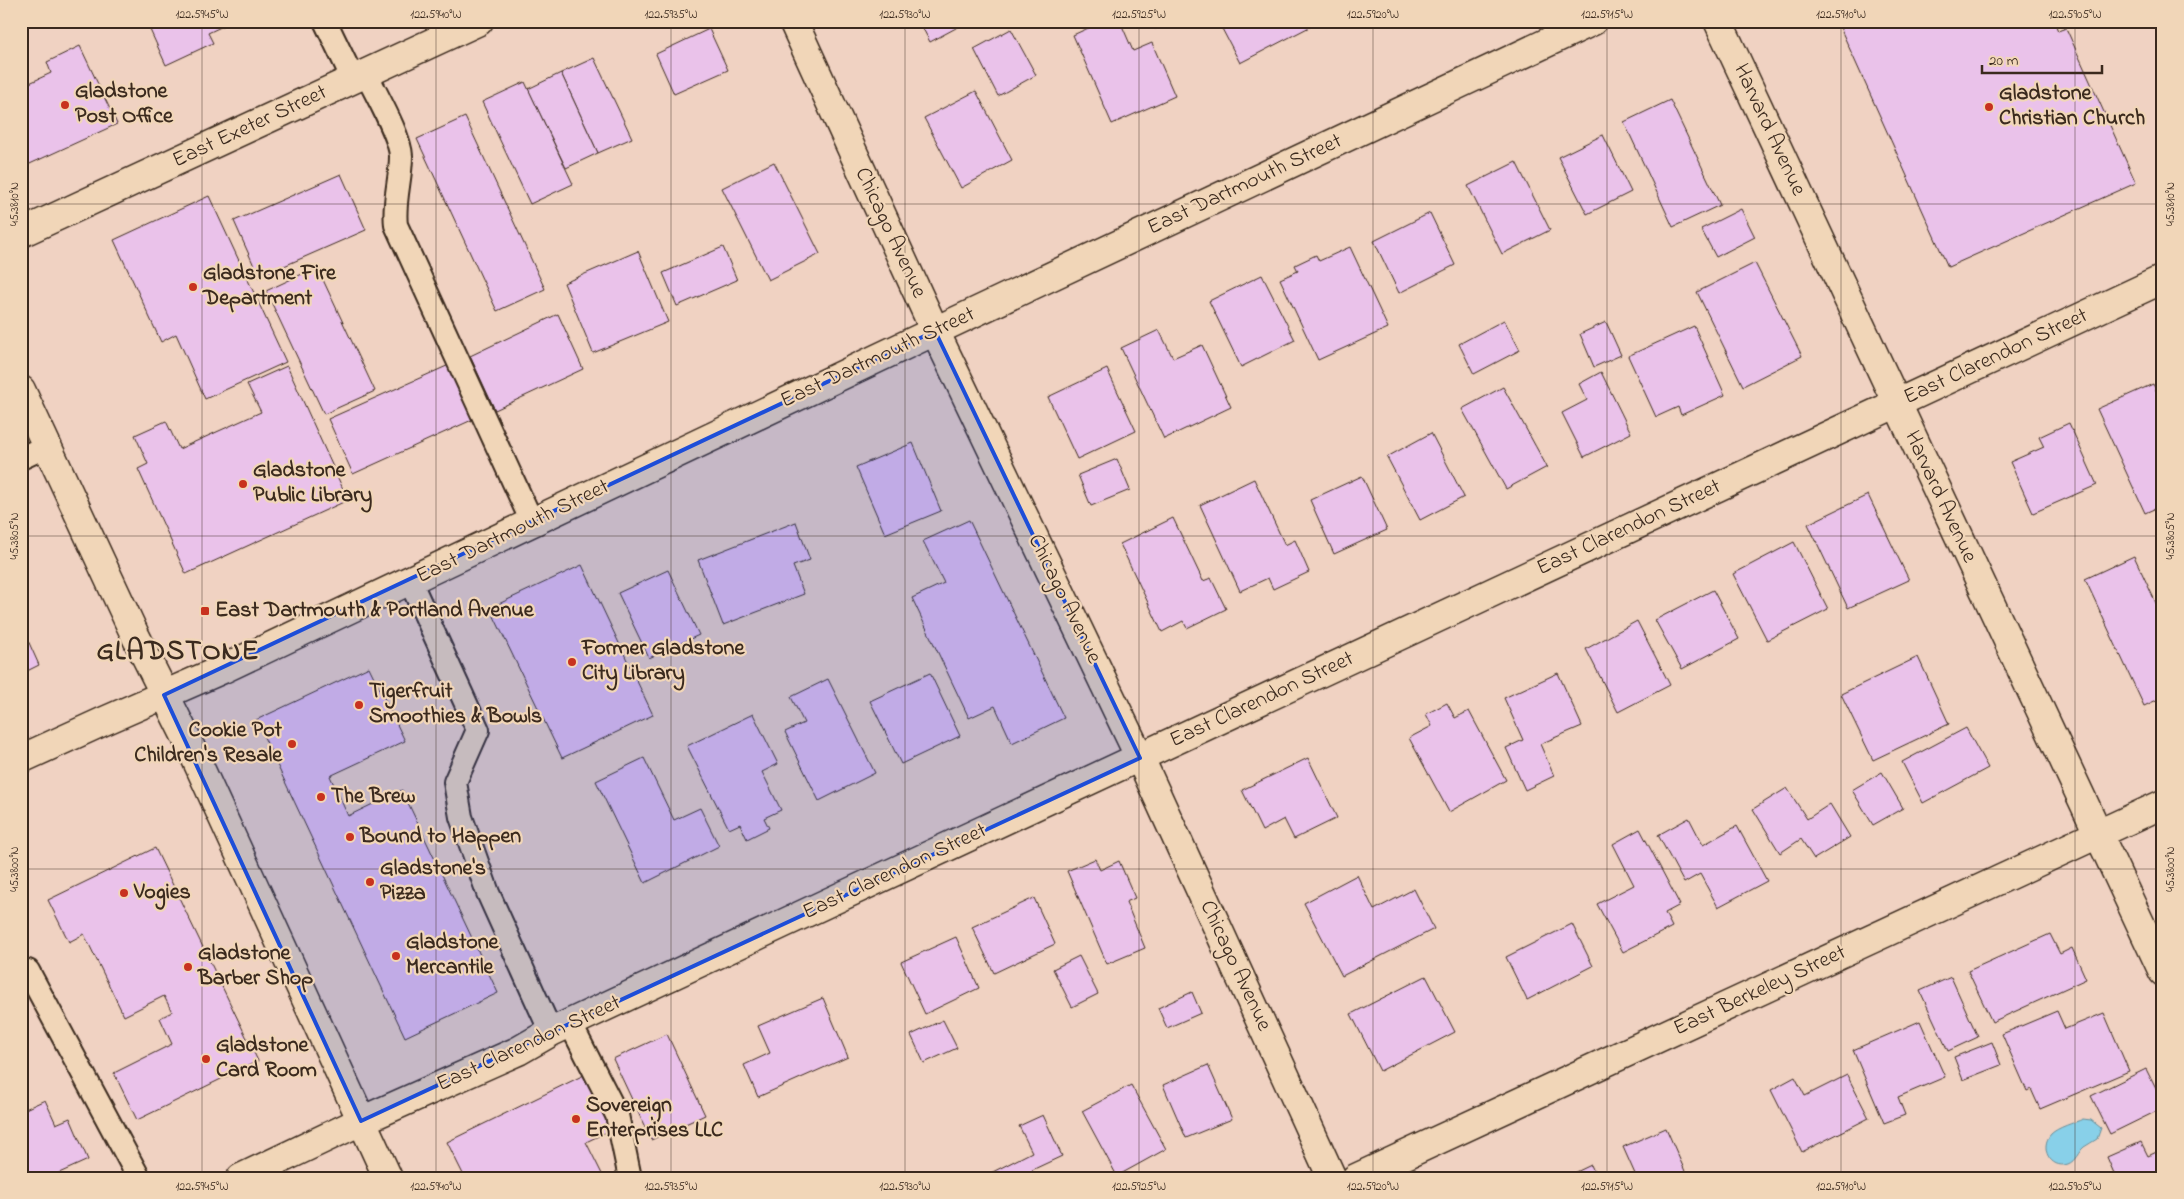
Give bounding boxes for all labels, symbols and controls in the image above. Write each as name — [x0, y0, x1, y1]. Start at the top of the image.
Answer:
text: 122.5945°W — [176, 6, 229, 24]
text: 122.5940°W — [410, 6, 462, 24]
text: 122.5935°W — [644, 6, 698, 24]
text: 122.5930°W — [879, 6, 931, 24]
text: 122.5925°W — [1112, 6, 1166, 24]
text: 122.5920°W — [1347, 6, 1399, 24]
text: 122.5915°W — [1581, 6, 1633, 24]
text: 122.5910°W — [1816, 6, 1866, 24]
text: 122.5905°W — [2048, 6, 2102, 24]
scale bar — [1982, 42, 2102, 74]
text: 20 m — [1989, 50, 2019, 72]
street label: Harvard Avenue — [1724, 59, 1814, 201]
place label: Gladstone Post Office — [75, 76, 174, 133]
street label: East Exeter Street — [167, 77, 333, 177]
place label: Gladstone Christian Church — [1999, 78, 2145, 135]
marker: Gladstone Post Office — [59, 99, 71, 111]
marker: Gladstone Christian Church — [1983, 101, 1995, 113]
street label: East Dartmouth Street — [1142, 126, 1348, 244]
street label: Chicago Avenue — [845, 162, 934, 304]
text: 45.3810°N — [6, 182, 24, 226]
text: 45.3810°N — [2162, 182, 2180, 226]
place label: Gladstone Fire Department — [202, 258, 337, 315]
marker: Gladstone Fire Department — [187, 281, 199, 293]
street label: East Dartmouth Street — [775, 299, 981, 417]
street label: East Clarendon Street — [1899, 300, 2094, 414]
street label: Harvard Avenue — [1895, 426, 1985, 568]
place label: Gladstone Public Library — [253, 455, 372, 513]
street label: East Dartmouth Street — [411, 471, 616, 593]
street label: East Clarendon Street — [1532, 471, 1727, 585]
marker: Gladstone Public Library — [237, 478, 249, 490]
text: 45.3805°N — [6, 512, 24, 560]
text: 45.3805°N — [2162, 512, 2180, 560]
street label: Chicago Avenue — [1018, 529, 1109, 670]
place label: East Dartmouth & Portland Avenue — [215, 595, 535, 627]
marker: East Dartmouth & Portland Avenue — [199, 605, 211, 617]
district label: GLADSTONE — [96, 632, 260, 673]
place label: Former Gladstone City Library — [581, 633, 745, 691]
street label: East Clarendon Street — [1165, 643, 1360, 757]
marker: Former Gladstone City Library — [566, 656, 578, 668]
place label: Tigerfruit Smoothies & Bowls — [369, 676, 542, 733]
marker: Tigerfruit Smoothies & Bowls — [353, 699, 365, 711]
place label: Cookie Pot Children's Resale — [134, 715, 283, 772]
marker: Cookie Pot Children's Resale — [286, 738, 298, 750]
place label: The Brew — [331, 781, 415, 813]
marker: The Brew — [315, 791, 327, 803]
street label: East Clarendon Street — [798, 815, 993, 929]
place label: Bound to Happen — [359, 821, 521, 853]
marker: Bound to Happen — [344, 831, 356, 843]
text: 45.3800°N — [6, 846, 24, 892]
text: 45.3800°N — [2162, 846, 2180, 892]
place label: Gladstone's Pizza — [380, 853, 486, 910]
marker: Gladstone's Pizza — [364, 876, 376, 888]
place label: Vogies — [133, 877, 191, 910]
marker: Vogies — [118, 887, 130, 899]
street label: Chicago Avenue — [1190, 895, 1279, 1037]
place label: Gladstone Mercantile — [406, 927, 500, 984]
street label: East Berkeley Street — [1668, 937, 1852, 1046]
place label: Gladstone Barber Shop — [197, 938, 313, 995]
marker: Gladstone Mercantile — [390, 950, 402, 962]
marker: Gladstone Barber Shop — [182, 961, 194, 973]
street label: East Clarendon Street — [432, 987, 627, 1101]
place label: Gladstone Card Room — [216, 1030, 317, 1087]
marker: Gladstone Card Room — [200, 1053, 212, 1065]
place label: Sovereign Enterprises LLC — [586, 1090, 723, 1147]
marker: Sovereign Enterprises LLC — [570, 1113, 582, 1125]
text: 122.5945°W — [176, 1178, 229, 1196]
text: 122.5940°W — [410, 1178, 462, 1196]
text: 122.5935°W — [644, 1178, 698, 1196]
text: 122.5930°W — [879, 1178, 931, 1196]
text: 122.5925°W — [1112, 1178, 1166, 1196]
text: 122.5920°W — [1347, 1178, 1399, 1196]
text: 122.5915°W — [1581, 1178, 1633, 1196]
text: 122.5910°W — [1816, 1178, 1866, 1196]
text: 122.5905°W — [2048, 1178, 2102, 1196]

